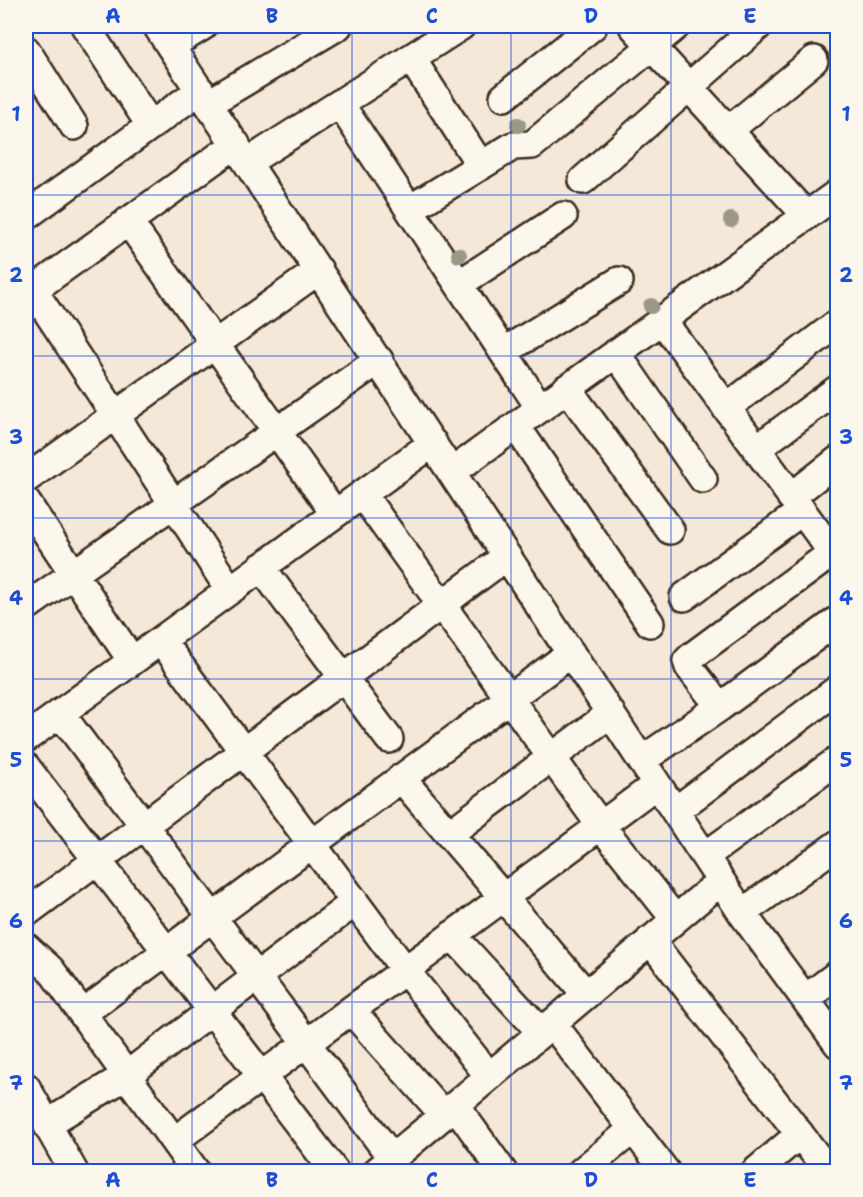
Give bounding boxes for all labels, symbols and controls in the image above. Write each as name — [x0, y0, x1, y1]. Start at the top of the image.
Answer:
text: A — [105, 3, 121, 29]
text: B — [266, 3, 278, 29]
text: C — [426, 3, 438, 29]
text: D — [584, 3, 598, 29]
text: E — [743, 3, 757, 29]
text: 1 — [11, 101, 21, 127]
text: 1 — [841, 101, 851, 127]
text: 2 — [9, 262, 23, 288]
text: 2 — [839, 262, 853, 288]
text: 3 — [9, 424, 23, 450]
text: 3 — [839, 424, 853, 450]
text: 4 — [9, 585, 23, 611]
text: 4 — [839, 585, 853, 611]
text: 5 — [10, 747, 22, 773]
text: 5 — [840, 747, 852, 773]
text: 6 — [9, 908, 23, 934]
text: 6 — [839, 908, 853, 934]
text: 7 — [9, 1070, 23, 1096]
text: 7 — [839, 1070, 853, 1096]
text: A — [105, 1167, 121, 1193]
text: B — [266, 1167, 278, 1193]
text: C — [426, 1167, 438, 1193]
text: D — [584, 1167, 598, 1193]
text: E — [743, 1167, 757, 1193]

